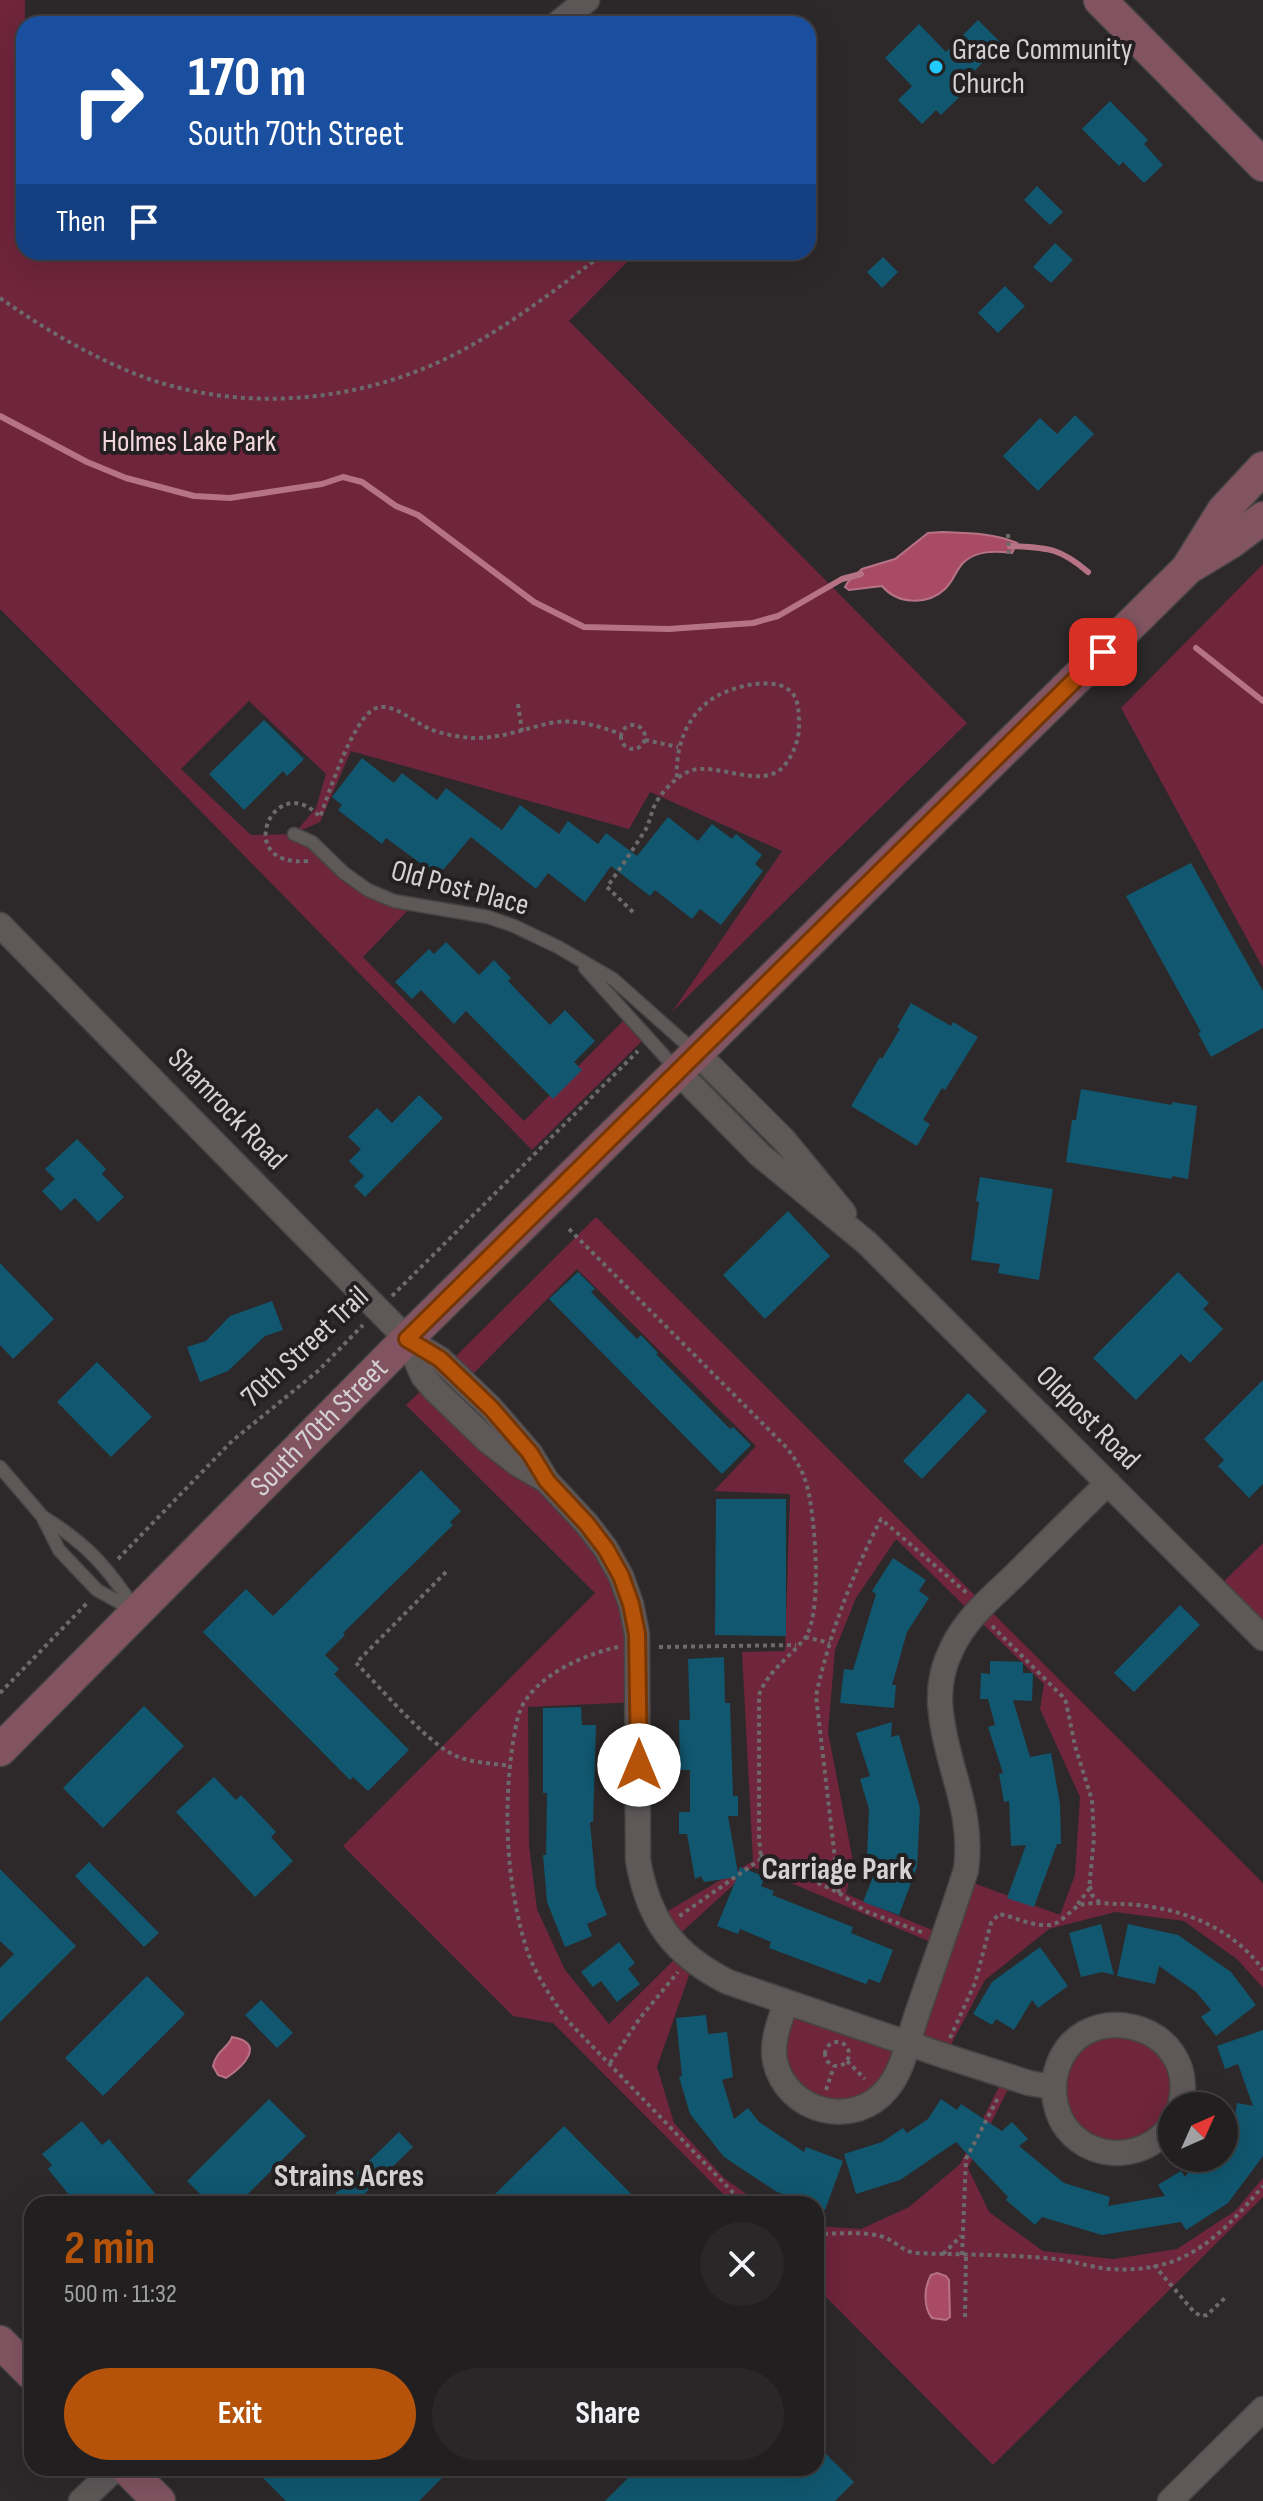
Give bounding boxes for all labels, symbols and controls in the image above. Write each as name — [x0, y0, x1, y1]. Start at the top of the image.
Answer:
place label: Grace Community Church — [952, 32, 1133, 102]
text: 170 m — [188, 45, 306, 112]
icon: right — [56, 48, 160, 152]
marker: Grace Community Church — [927, 58, 945, 76]
text: South 70th Street — [188, 113, 404, 156]
icon: arrive — [122, 200, 166, 244]
text: Then — [56, 204, 106, 240]
park label: Holmes Lake Park — [102, 424, 277, 460]
pin — [1069, 618, 1137, 686]
icon: arrive — [1081, 630, 1125, 674]
street label: Old Post Place — [387, 852, 533, 924]
street label: Shamrock Road — [160, 1041, 294, 1177]
street label: 70th Street Trail — [234, 1279, 376, 1415]
street label: South 70th Street — [243, 1351, 396, 1504]
street label: Oldpost Road — [1028, 1358, 1148, 1478]
position arrow — [597, 1723, 681, 1807]
district label: Carriage Park — [761, 1850, 913, 1889]
north arrow — [1158, 2092, 1238, 2172]
map controls — [1158, 2092, 1238, 2172]
district label: Strains Acres — [274, 2157, 424, 2196]
text: 2 min — [64, 2220, 155, 2277]
button: close — [700, 2222, 784, 2306]
text: 500 m · 11:32 — [64, 2279, 177, 2310]
button: Exit — [64, 2368, 416, 2460]
button: Share — [432, 2368, 784, 2460]

